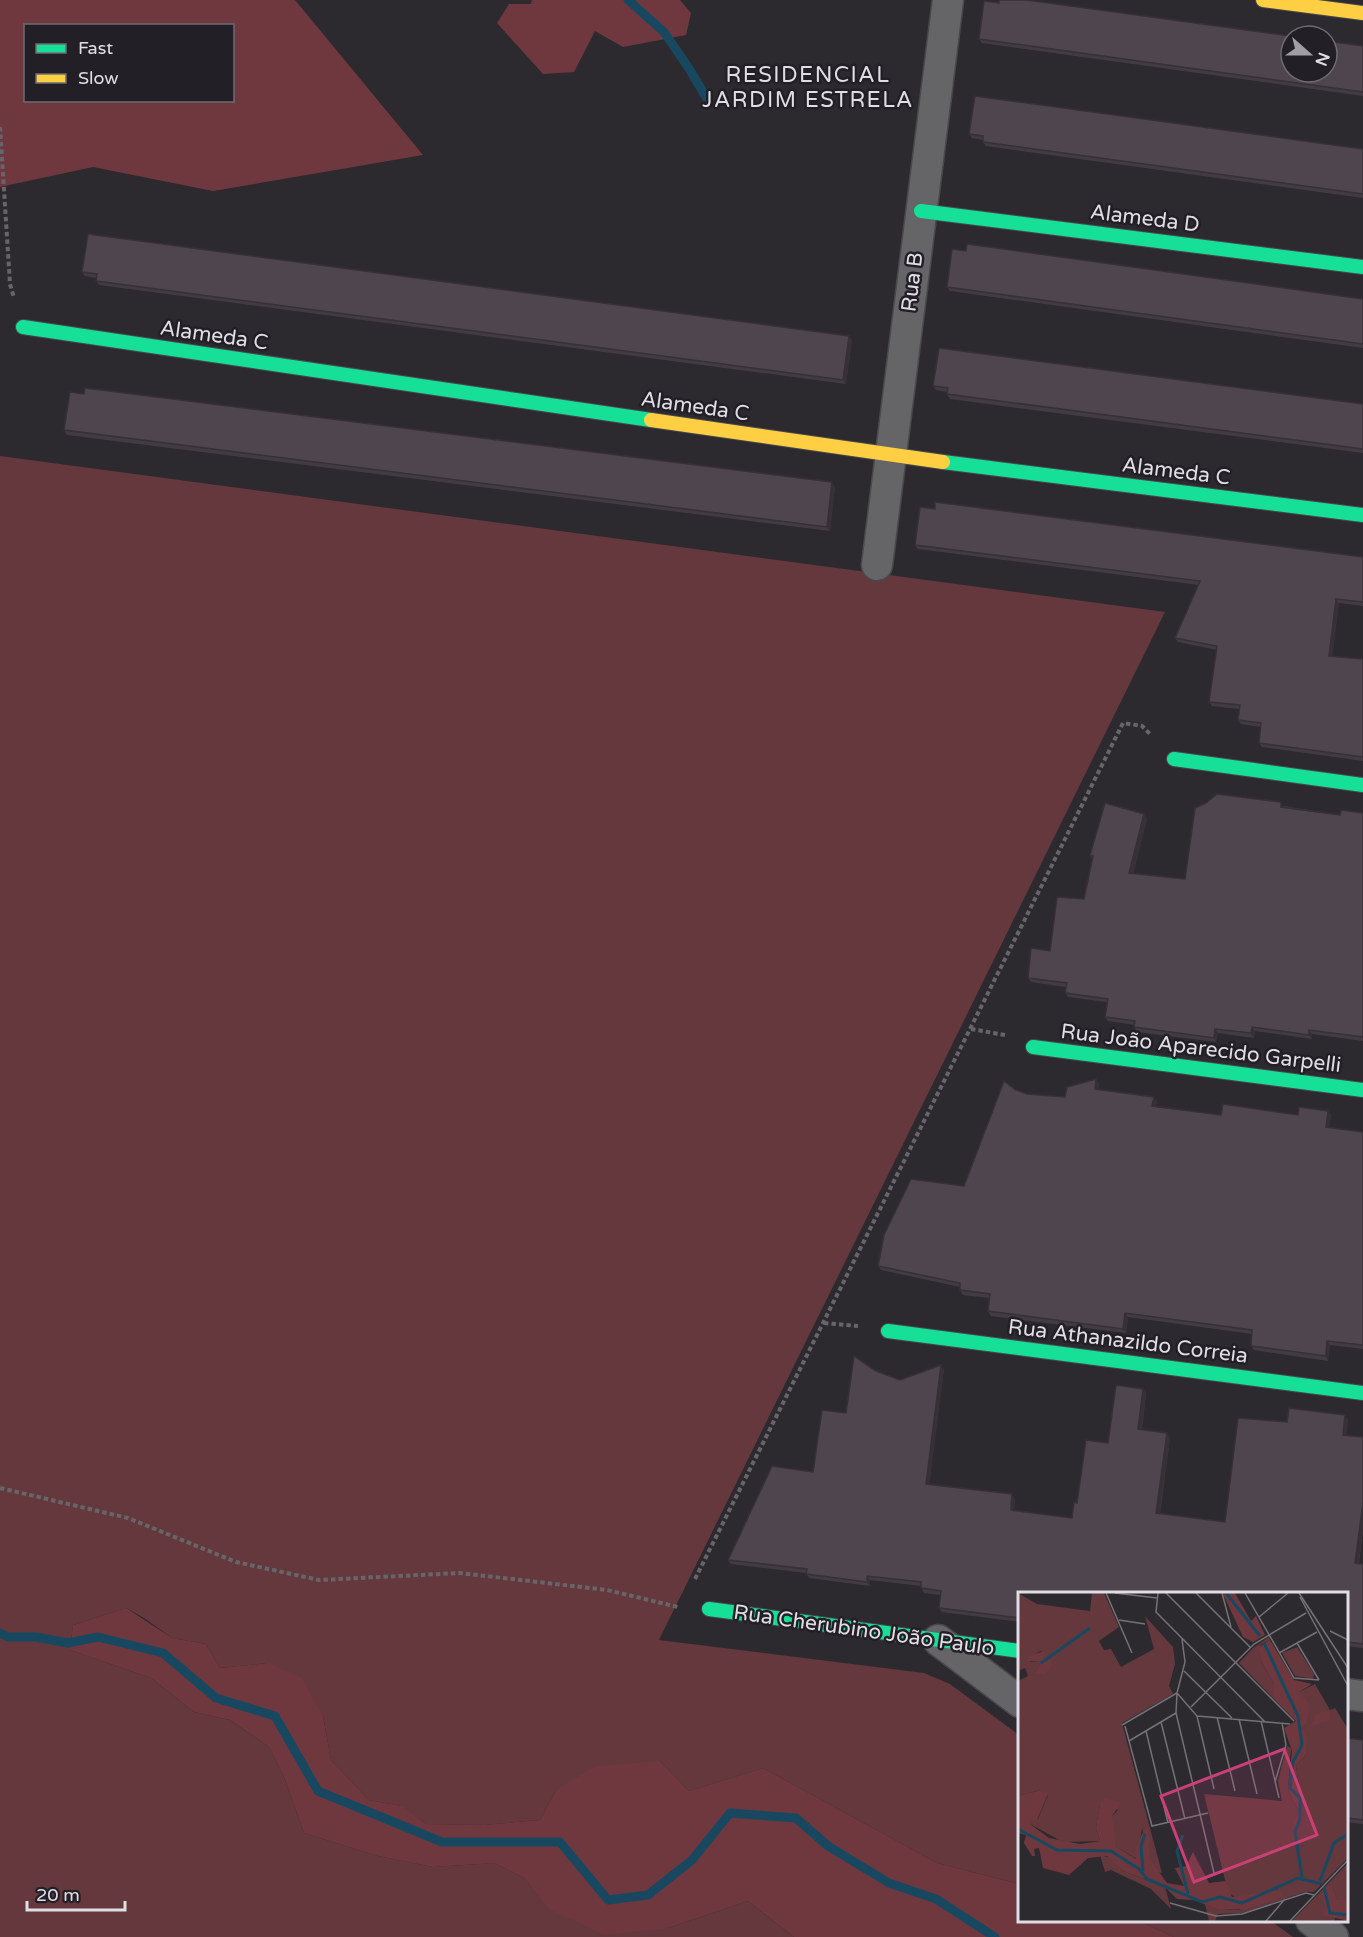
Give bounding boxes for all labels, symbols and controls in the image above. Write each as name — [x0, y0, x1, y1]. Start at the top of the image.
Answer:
legend — [24, 24, 234, 102]
north arrow — [1279, 24, 1339, 84]
text: Fast — [78, 37, 113, 59]
text: N — [1310, 49, 1334, 69]
district label: RESIDENCIAL JARDIM ESTRELA — [702, 62, 914, 113]
text: Slow — [78, 67, 119, 89]
street label: Alameda D — [1089, 199, 1201, 238]
street label: Rua B — [896, 251, 929, 313]
street label: Alameda C — [158, 316, 270, 355]
street label: Alameda C — [639, 387, 751, 426]
street label: Alameda C — [1120, 452, 1231, 491]
street label: Rua João Aparecido Garpelli — [1059, 1019, 1343, 1078]
street label: Rua Athanazildo Correia — [1007, 1314, 1249, 1369]
inset map — [1018, 1592, 1348, 1922]
street label: Rua Cherubino João Paulo — [732, 1600, 996, 1661]
scale bar — [27, 1874, 124, 1912]
text: 20 m — [36, 1884, 80, 1906]

